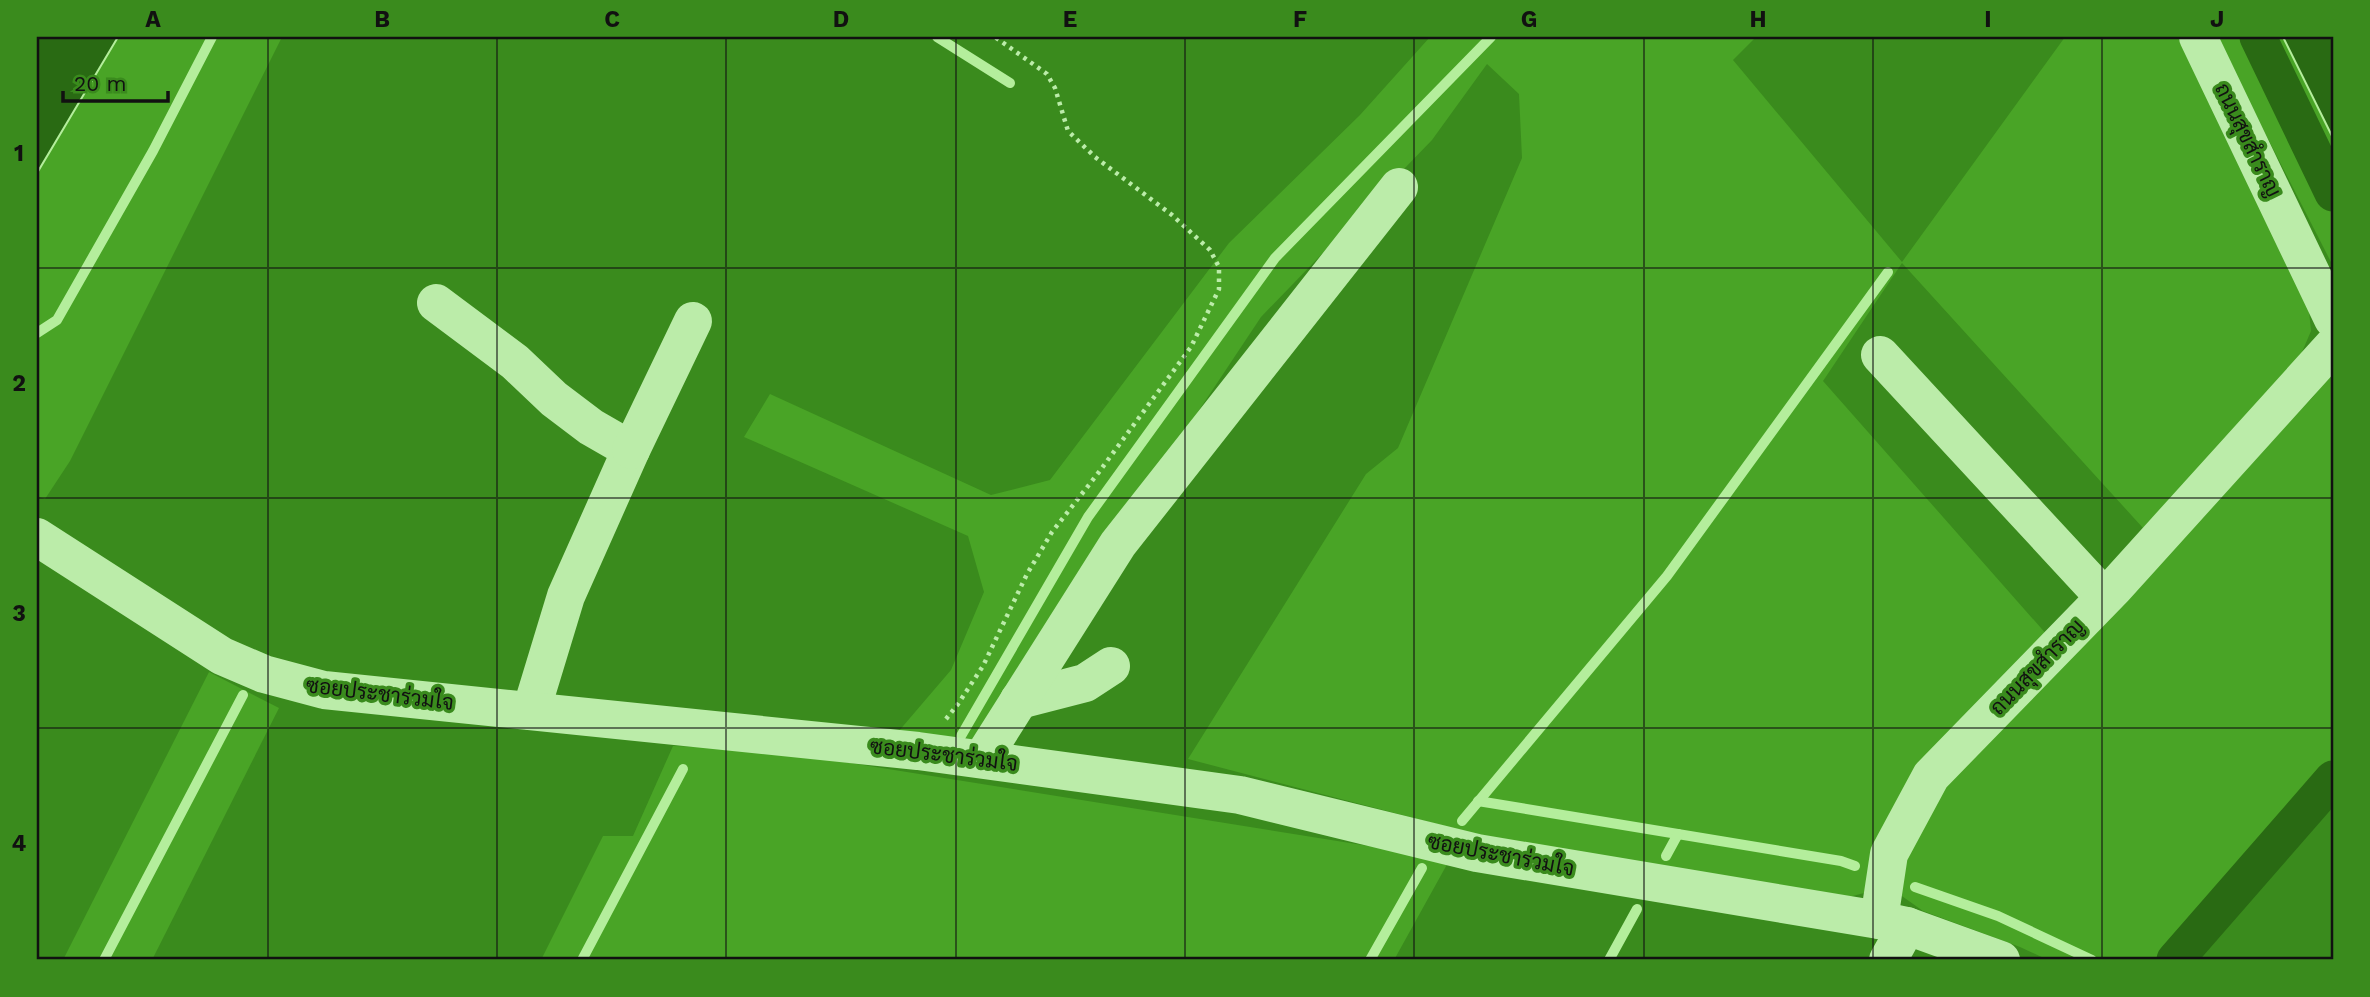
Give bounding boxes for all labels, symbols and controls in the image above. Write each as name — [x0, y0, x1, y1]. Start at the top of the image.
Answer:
text: A — [145, 6, 161, 33]
text: B — [374, 6, 390, 33]
text: C — [604, 6, 620, 33]
text: D — [833, 6, 849, 33]
text: E — [1063, 6, 1077, 33]
text: F — [1293, 6, 1307, 33]
text: G — [1521, 6, 1537, 33]
text: H — [1749, 6, 1767, 33]
text: I — [1984, 6, 1992, 33]
text: J — [2210, 6, 2224, 33]
scale bar — [63, 60, 168, 104]
text: 20 m — [74, 71, 126, 96]
street label: ถนนสุขสำราญ — [2208, 79, 2287, 202]
text: 1 — [14, 140, 24, 167]
text: 2 — [12, 370, 26, 397]
text: 3 — [12, 600, 26, 627]
street label: ถนนสุขสำราญ — [1985, 613, 2090, 721]
street label: ซอยประชาร่วมใจ — [305, 672, 455, 715]
street label: ซอยประชาร่วมใจ — [869, 733, 1019, 776]
street label: ซอยประชาร่วมใจ — [1426, 828, 1576, 881]
text: 4 — [12, 830, 27, 857]

